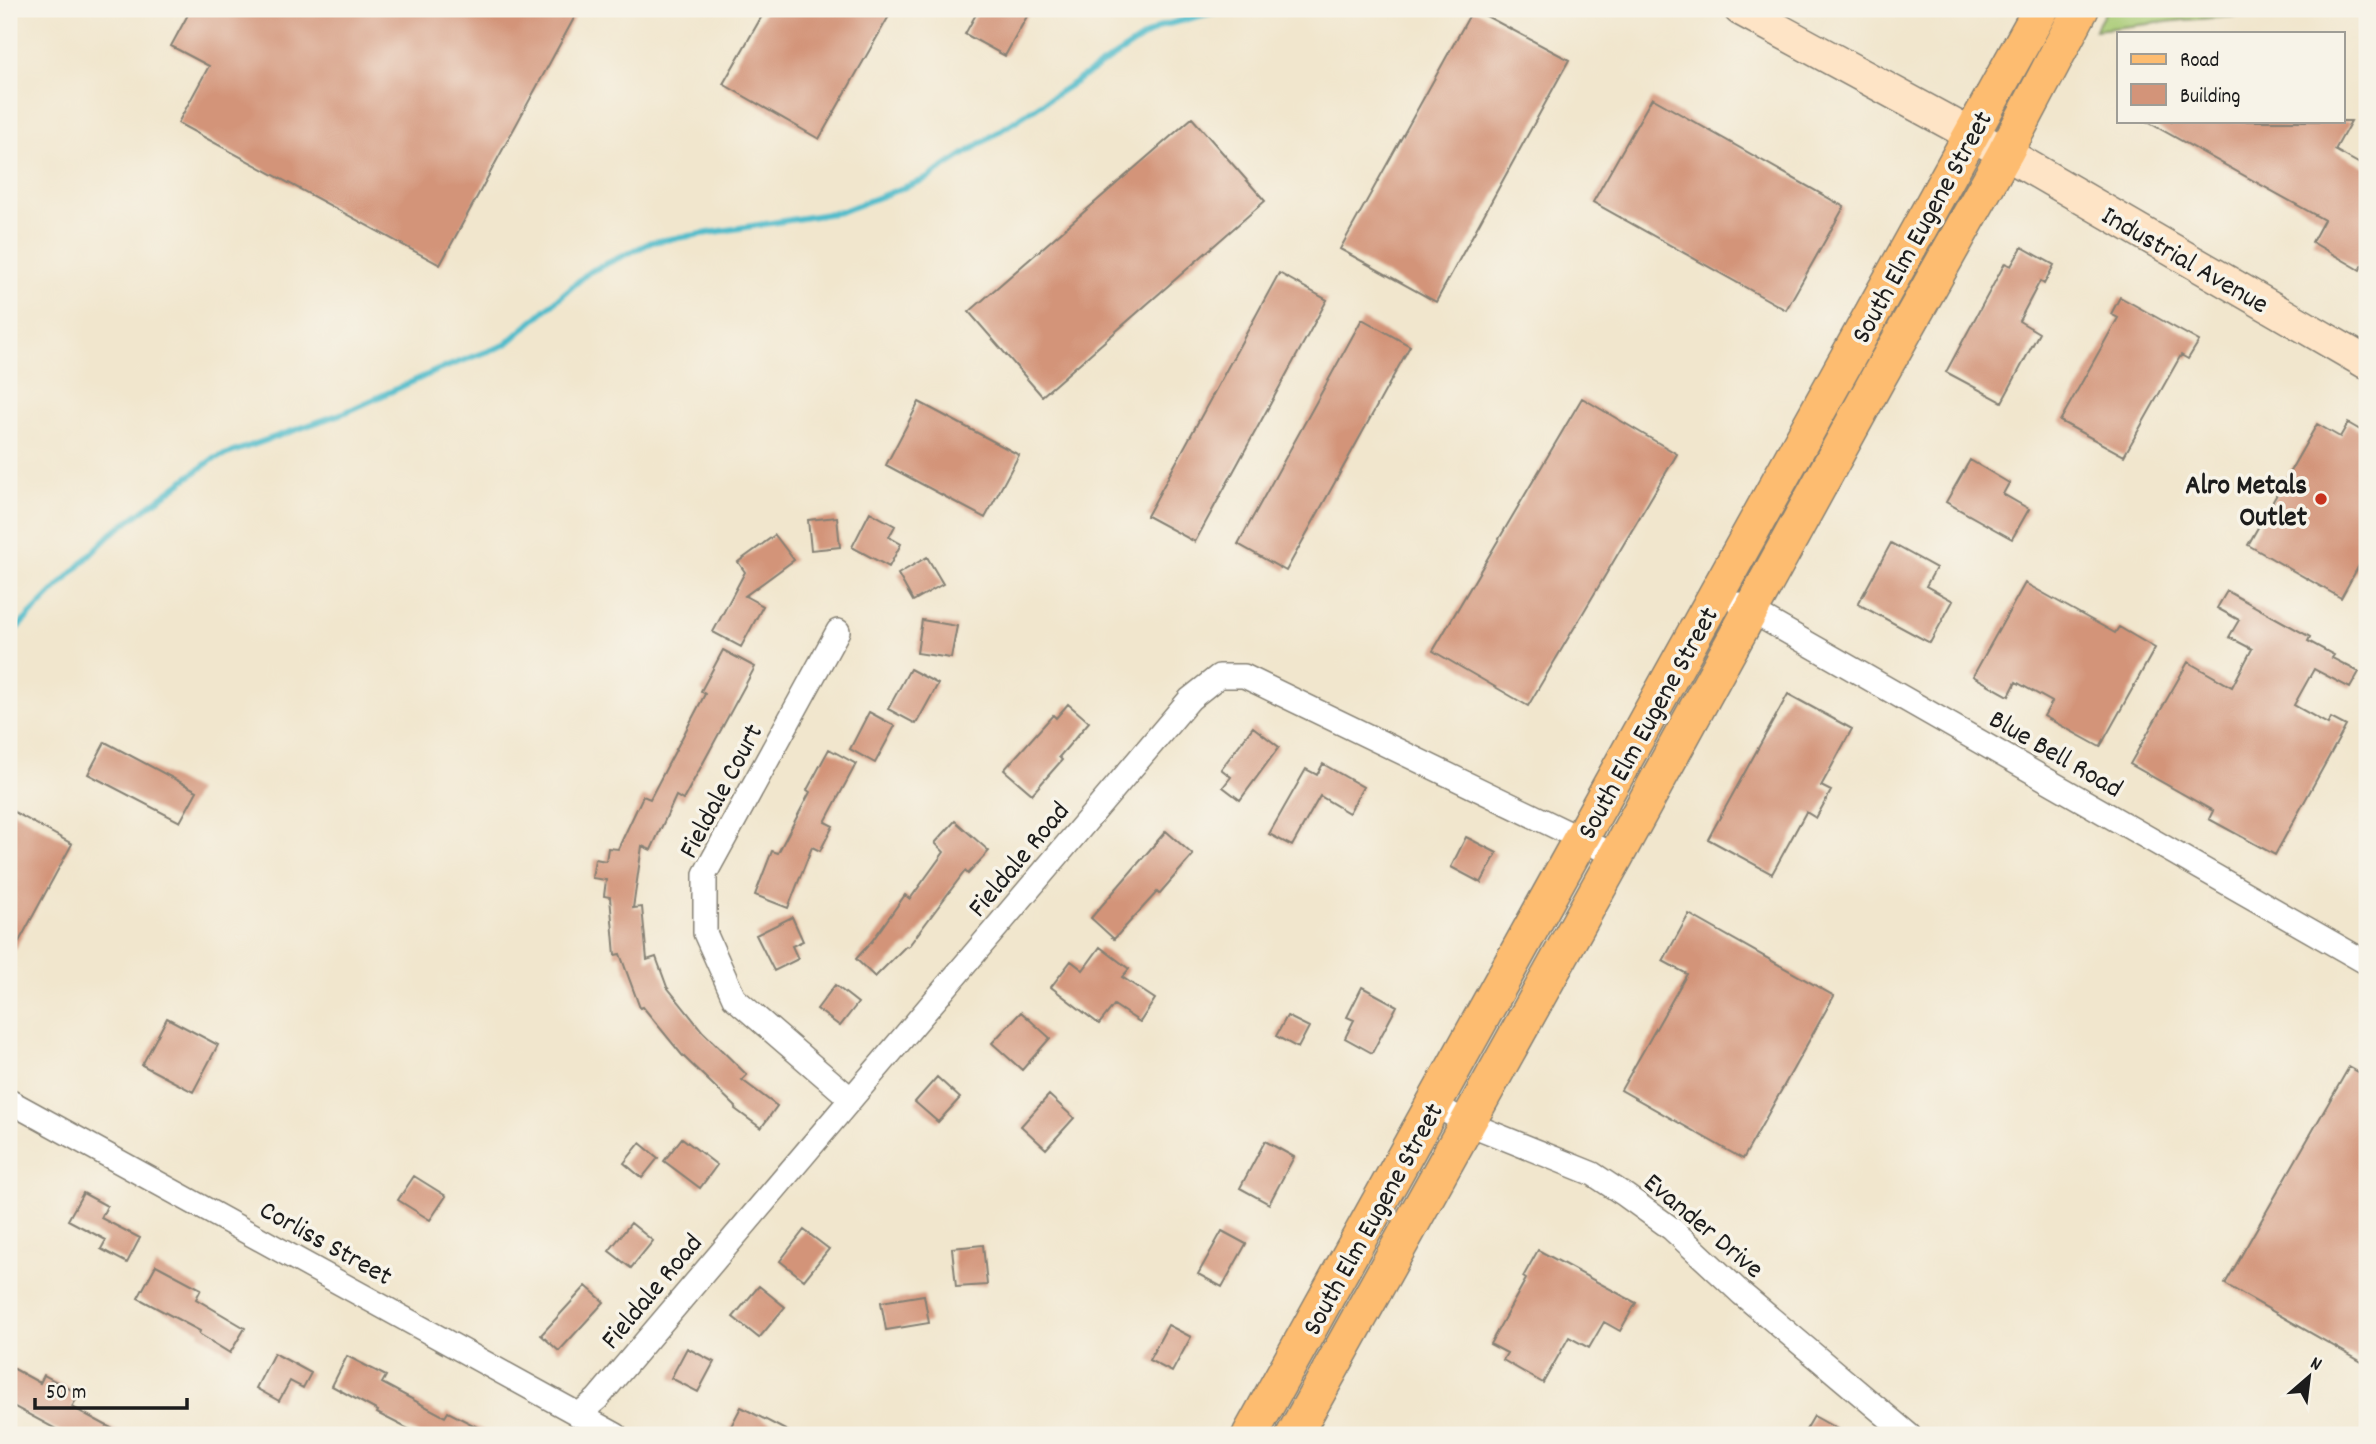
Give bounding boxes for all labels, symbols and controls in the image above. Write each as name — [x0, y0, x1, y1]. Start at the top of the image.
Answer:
legend — [2117, 32, 2344, 122]
text: Road — [2180, 47, 2219, 77]
text: Building — [2180, 83, 2240, 113]
street label: South Elm Eugene Street — [1844, 105, 2005, 352]
street label: Industrial Avenue — [2092, 198, 2275, 326]
place label: Alro Metals Outlet — [2185, 468, 2308, 540]
marker: Alro Metals Outlet — [2313, 491, 2329, 507]
street label: South Elm Eugene Street — [1570, 601, 1731, 848]
street label: Blue Bell Road — [1980, 702, 2129, 811]
street label: Fieldale Court — [671, 718, 776, 867]
street label: Fieldale Road — [960, 794, 1081, 928]
street label: South Elm Eugene Street — [1295, 1097, 1456, 1344]
street label: Evander Drive — [1633, 1165, 1771, 1290]
street label: Corliss Street — [251, 1192, 398, 1298]
street label: Fieldale Road — [593, 1226, 714, 1360]
north arrow — [2274, 1342, 2344, 1412]
text: N — [2305, 1351, 2326, 1379]
scale bar — [35, 1367, 187, 1411]
text: 50 m — [46, 1379, 86, 1409]

